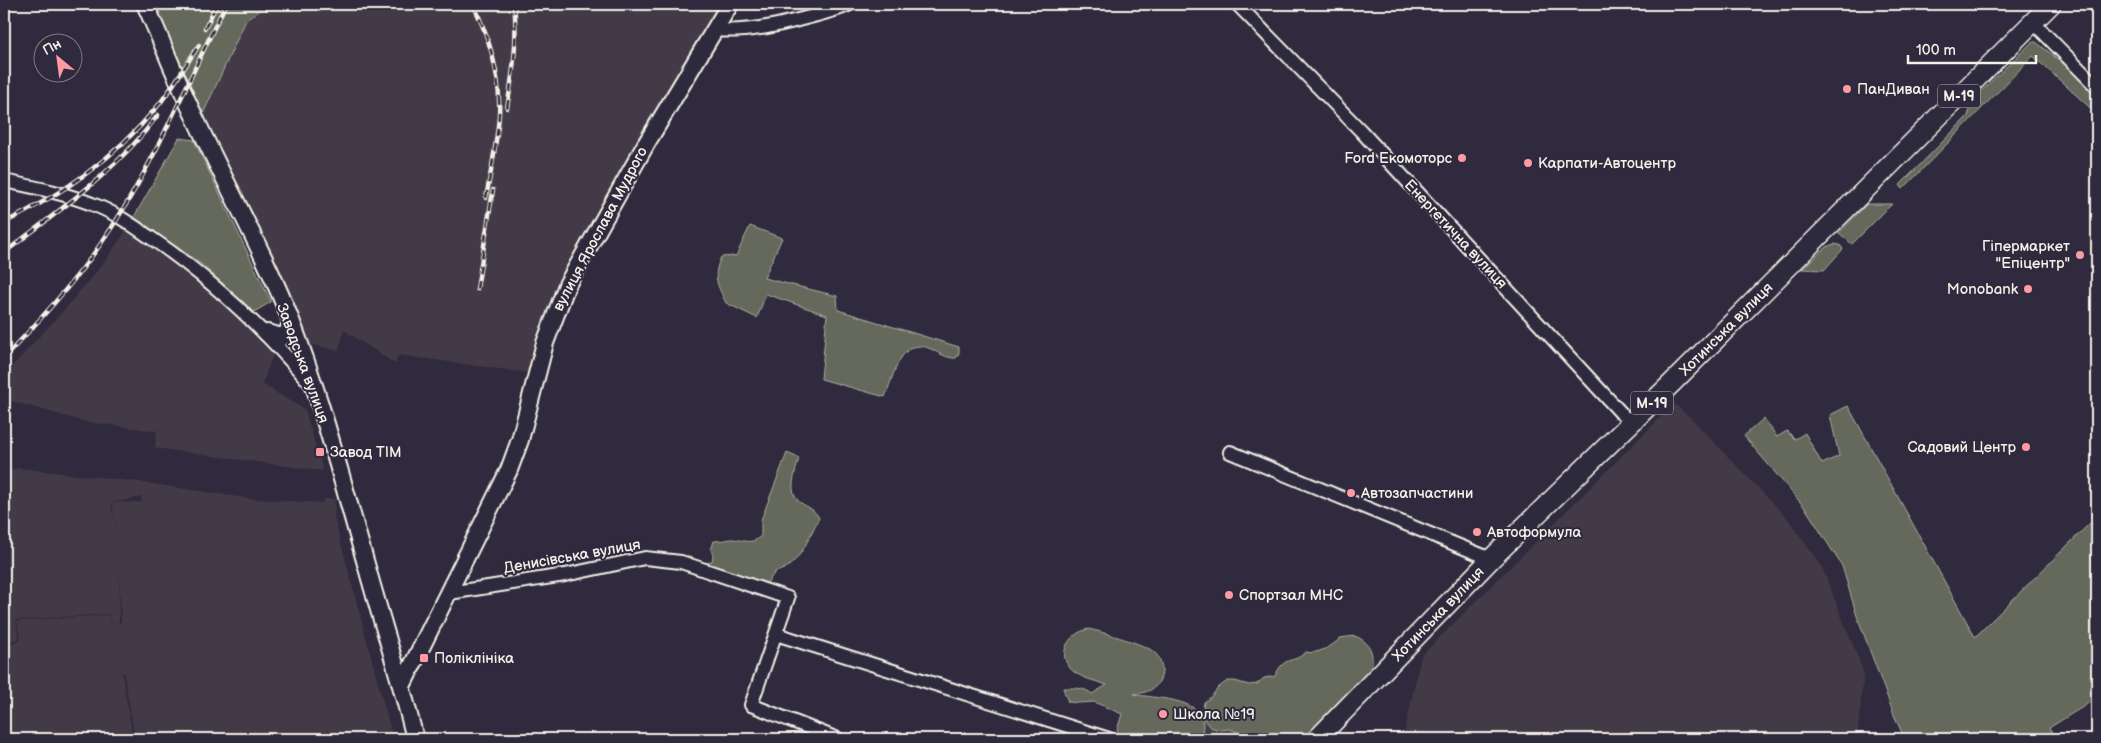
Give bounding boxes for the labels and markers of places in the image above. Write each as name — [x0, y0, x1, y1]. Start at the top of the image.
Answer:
place label: ПанДиван — [1857, 80, 1930, 99]
marker: ПанДиван — [1841, 83, 1853, 95]
place label: Ford Екомоторс — [1344, 149, 1453, 168]
marker: Ford Екомоторс — [1456, 152, 1468, 164]
place label: Карпати-Автоцентр — [1538, 154, 1676, 173]
marker: Карпати-Автоцентр — [1522, 157, 1534, 169]
place label: Гіпермаркет "Епіцентр" — [1982, 237, 2070, 273]
marker: Гіпермаркет "Епіцентр" — [2074, 249, 2086, 261]
place label: Monobank — [1947, 280, 2019, 299]
marker: Monobank — [2022, 283, 2034, 295]
place label: Садовий Центр — [1907, 438, 2017, 457]
marker: Садовий Центр — [2020, 441, 2032, 453]
place label: Завод ТІМ — [330, 443, 402, 462]
marker: Завод ТІМ — [314, 446, 326, 458]
place label: Автозапчастини — [1360, 484, 1473, 503]
marker: Автозапчастини — [1345, 487, 1357, 499]
place label: Автоформула — [1486, 523, 1582, 542]
marker: Автоформула — [1471, 526, 1483, 538]
place label: Спортзал МНС — [1239, 586, 1343, 605]
marker: Спортзал МНС — [1223, 589, 1235, 601]
place label: Поліклініка — [434, 649, 514, 668]
marker: Поліклініка — [418, 652, 430, 664]
place label: Школа №19 — [1173, 705, 1255, 724]
marker: Школа №19 — [1157, 708, 1169, 720]

